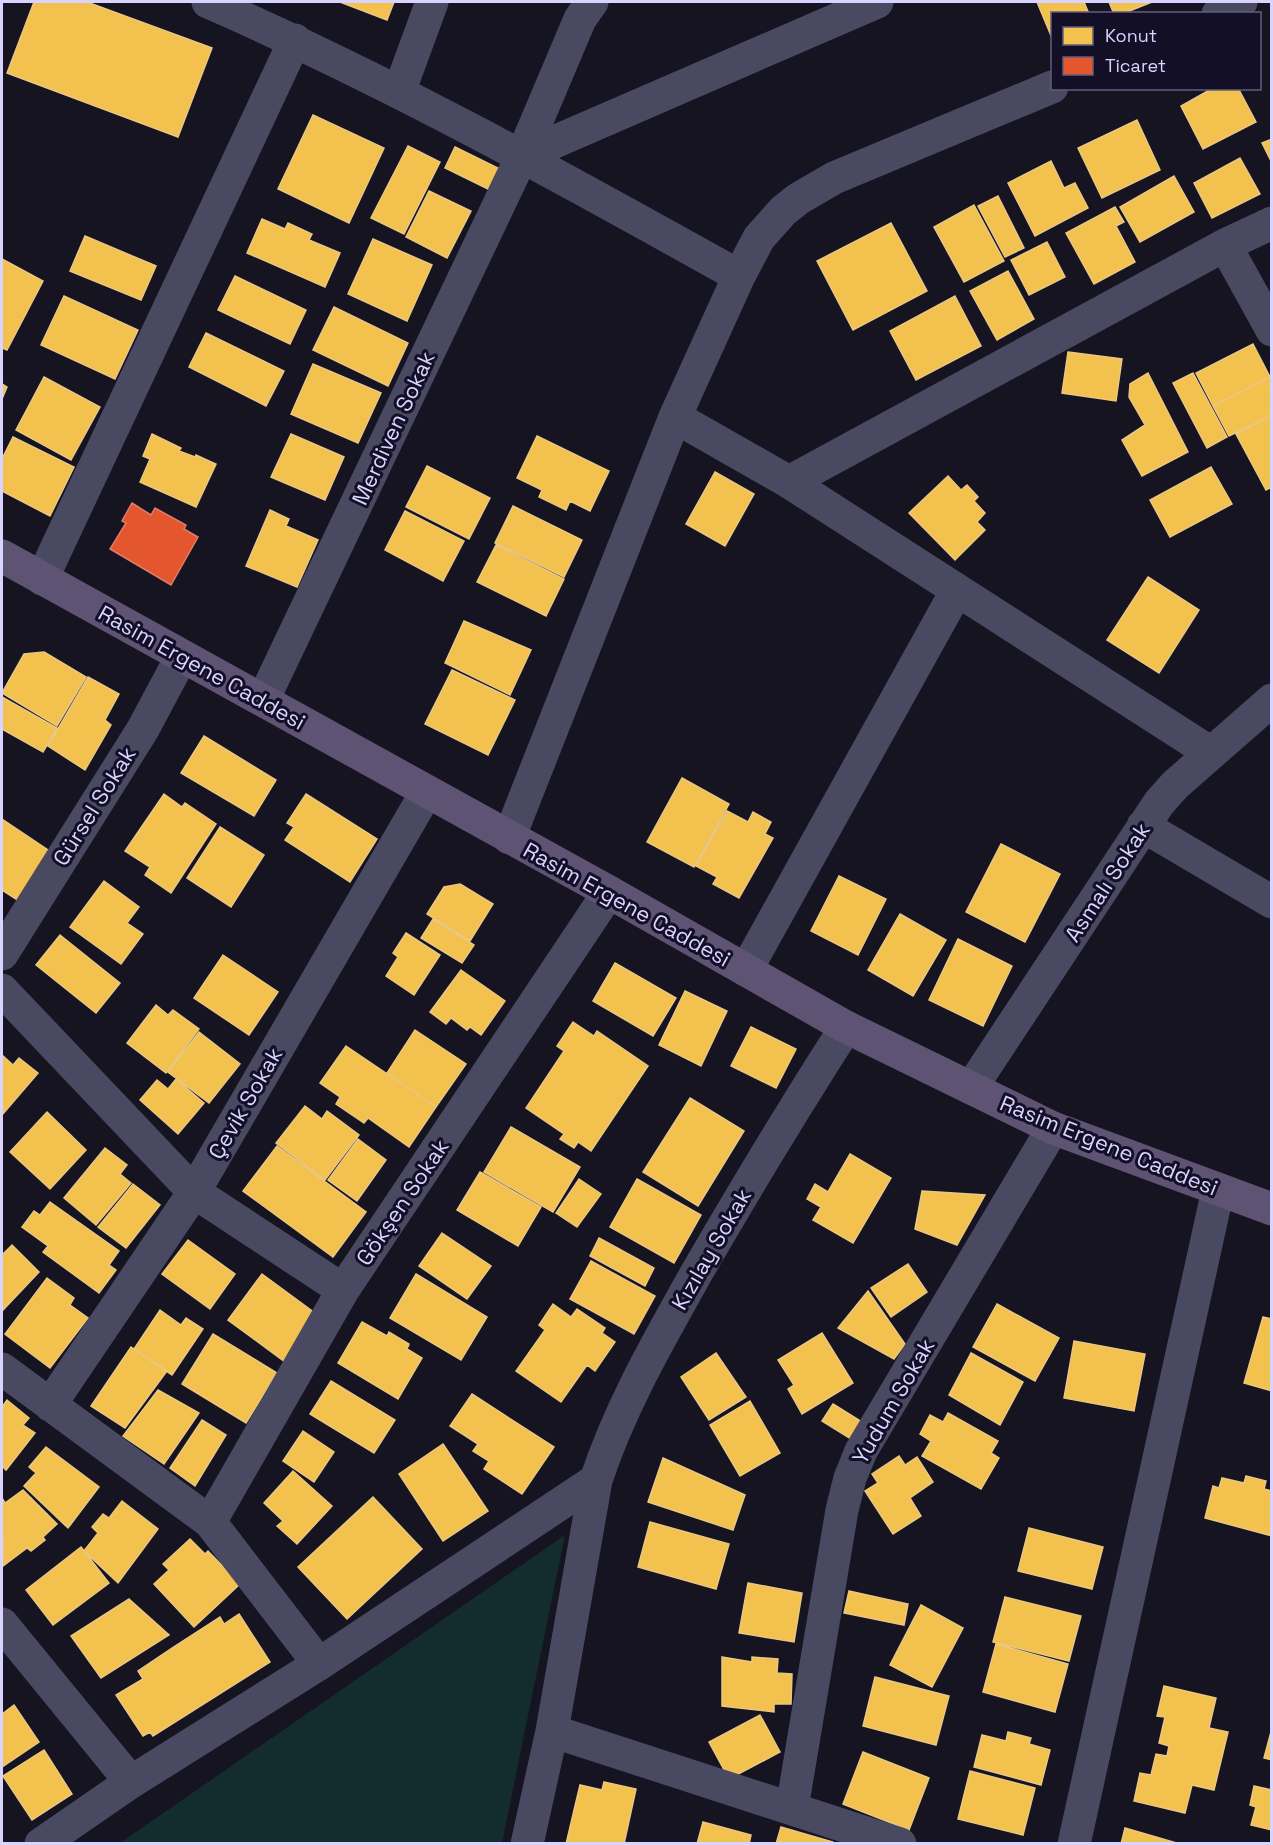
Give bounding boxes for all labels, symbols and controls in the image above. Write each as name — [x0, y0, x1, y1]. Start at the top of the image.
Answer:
legend — [1051, 12, 1261, 90]
text: Konut — [1105, 24, 1157, 47]
text: Ticaret — [1105, 54, 1166, 77]
street label: Merdiven Sokak — [345, 347, 441, 509]
street label: Rasim Ergene Caddesi — [94, 598, 310, 736]
street label: Gürsel Sokak — [46, 741, 142, 871]
street label: Asmalı Sokak — [1058, 817, 1156, 947]
street label: Rasim Ergene Caddesi — [519, 835, 735, 973]
street label: Çevik Sokak — [202, 1042, 288, 1164]
street label: Rasim Ergene Caddesi — [996, 1088, 1222, 1202]
street label: Gökşen Sokak — [349, 1133, 455, 1271]
street label: Kızılay Sokak — [665, 1183, 757, 1315]
street label: Yudum Sokak — [846, 1333, 940, 1469]

